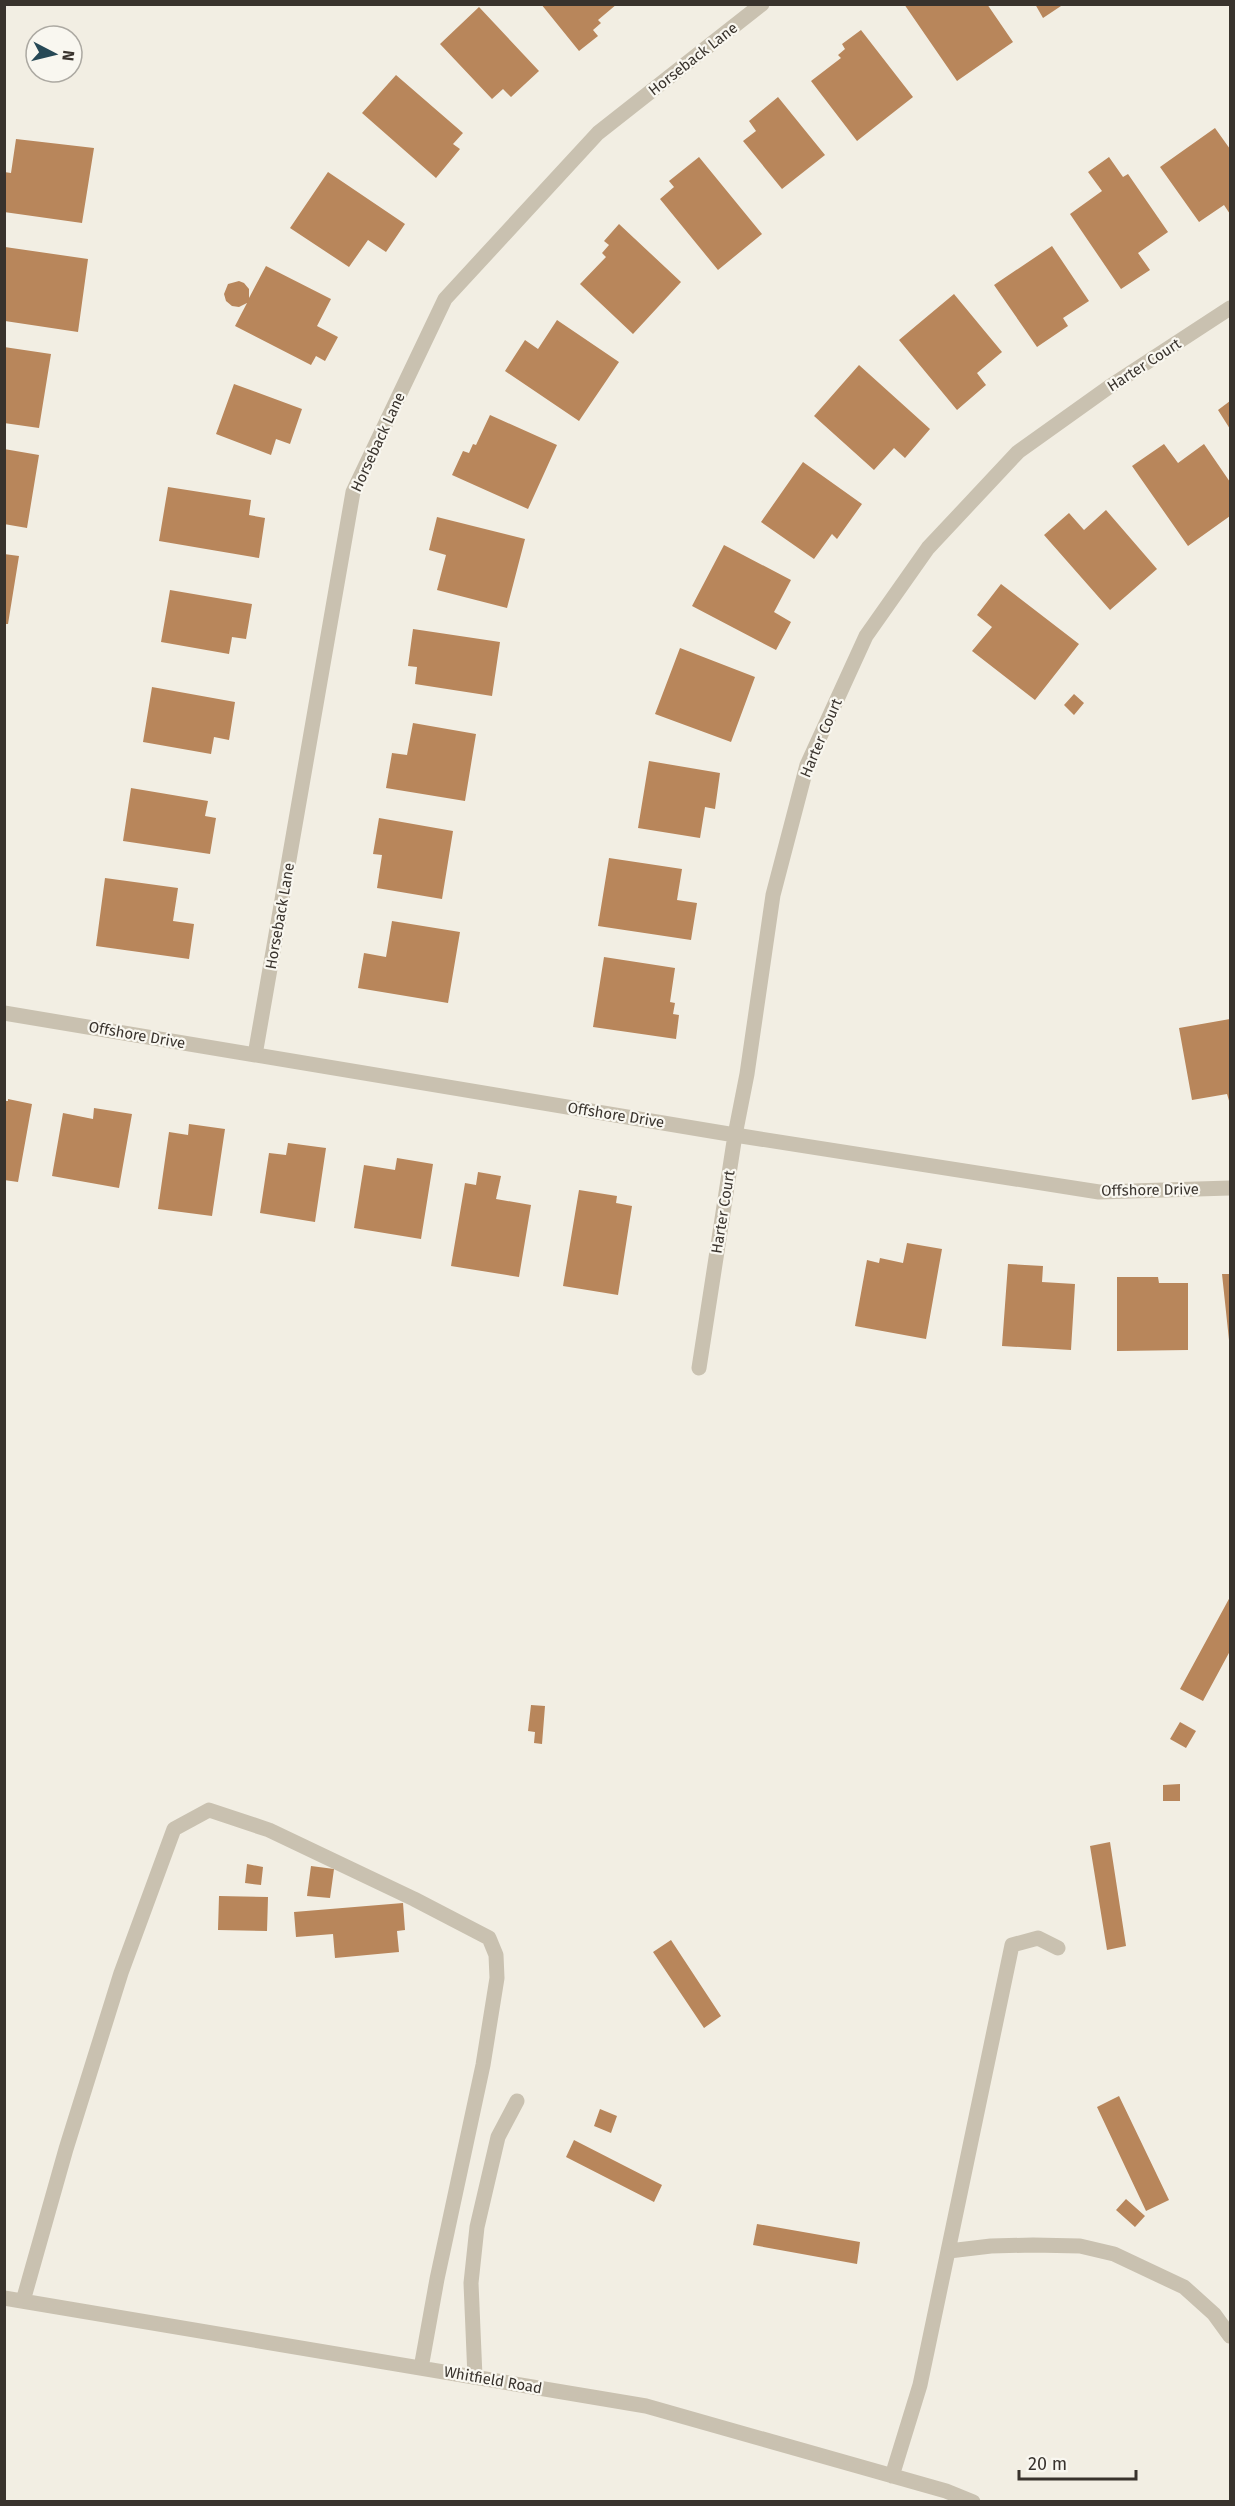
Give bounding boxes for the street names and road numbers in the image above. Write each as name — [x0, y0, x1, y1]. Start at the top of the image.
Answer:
street label: Horseback Lane — [645, 19, 741, 99]
street label: Harter Court — [1104, 334, 1185, 395]
street label: Horseback Lane — [347, 389, 409, 495]
street label: Harter Court — [796, 695, 846, 780]
street label: Horseback Lane — [262, 861, 298, 971]
street label: Offshore Drive — [87, 1018, 187, 1052]
street label: Offshore Drive — [566, 1098, 666, 1132]
street label: Harter Court — [708, 1168, 739, 1255]
street label: Offshore Drive — [1101, 1180, 1199, 1200]
street label: Whitfield Road — [442, 2362, 544, 2398]

